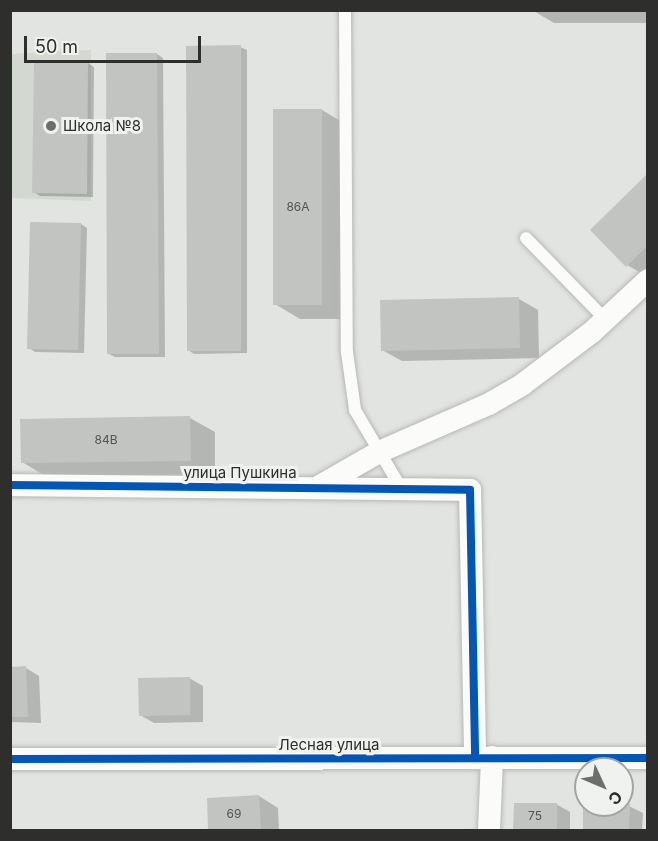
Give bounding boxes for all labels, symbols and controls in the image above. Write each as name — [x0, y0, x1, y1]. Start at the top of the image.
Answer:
scale bar — [27, 24, 204, 62]
text: 50 m — [35, 36, 78, 57]
place label: Школа №8 — [63, 117, 141, 135]
marker: Школа №8 — [44, 119, 58, 133]
house number: 86А — [286, 200, 310, 214]
house number: 84В — [94, 433, 118, 447]
street label: улица Пушкина — [183, 464, 297, 482]
street label: Лесная улица — [279, 736, 379, 754]
north arrow — [574, 757, 634, 817]
text: С — [604, 787, 627, 809]
house number: 69 — [227, 807, 241, 821]
house number: 75 — [528, 809, 542, 823]

